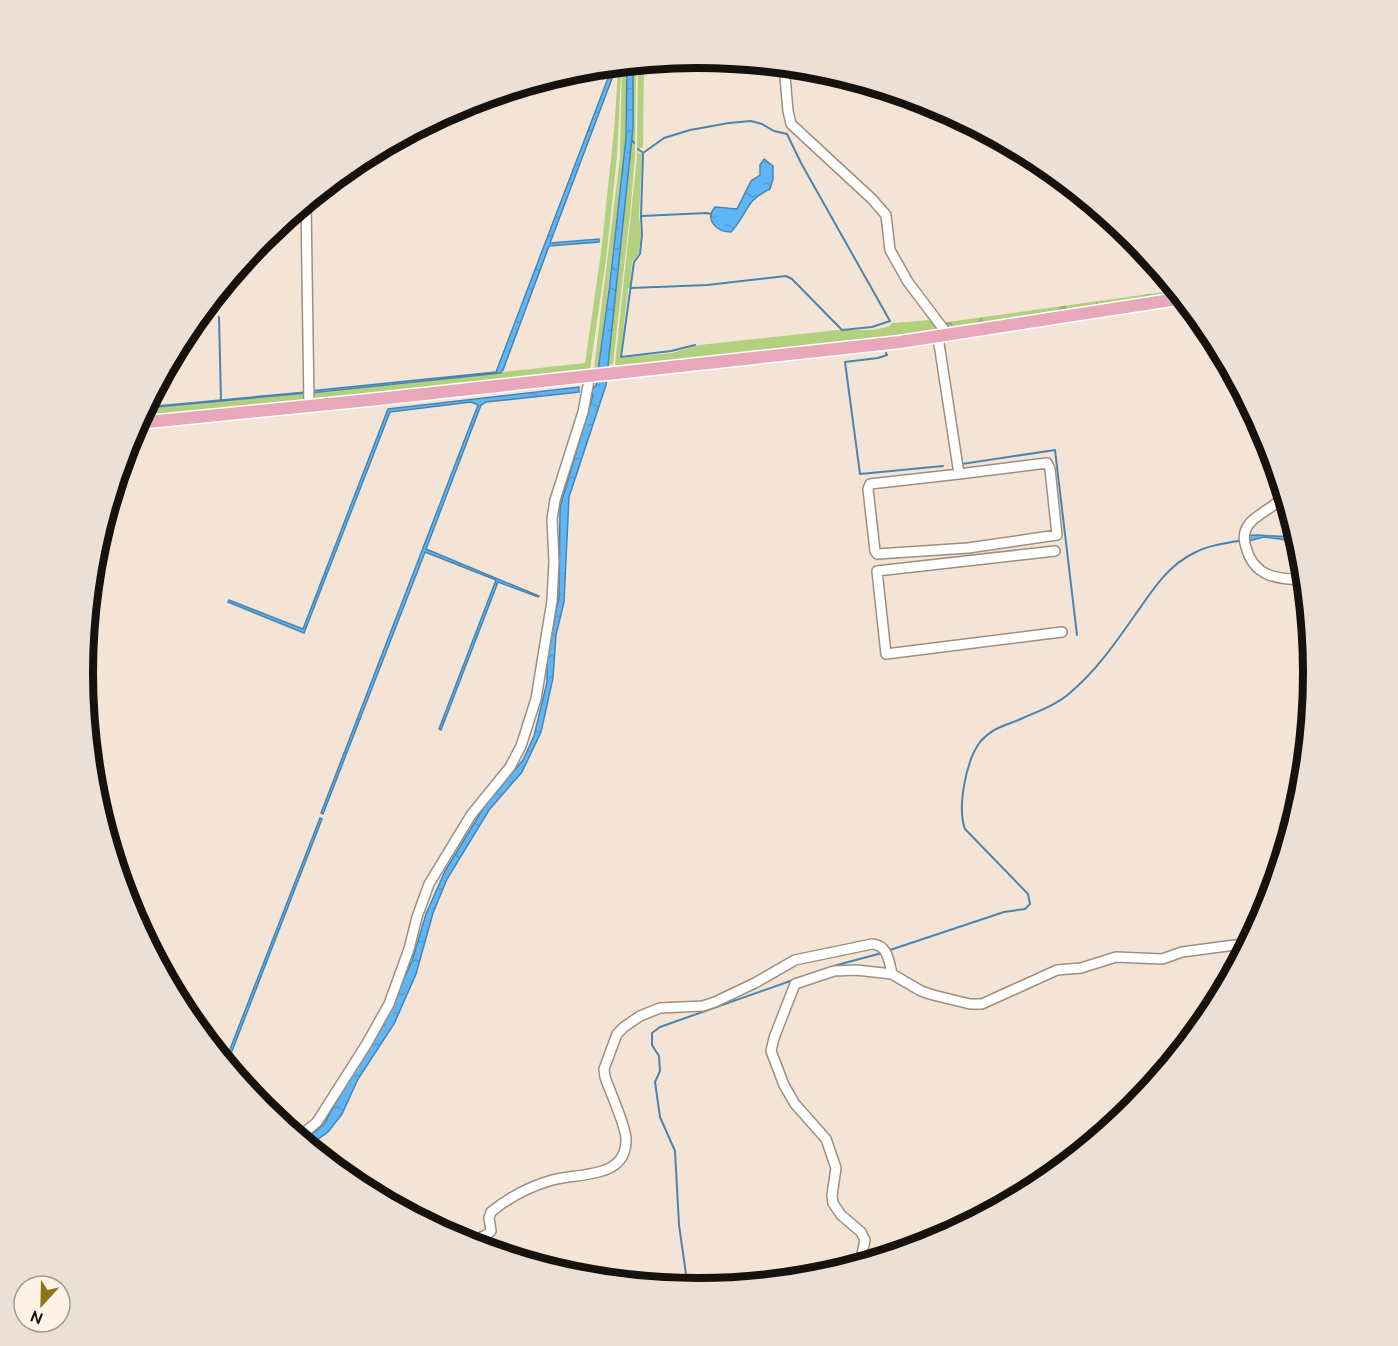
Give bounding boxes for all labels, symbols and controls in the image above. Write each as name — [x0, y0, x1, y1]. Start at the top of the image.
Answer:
north arrow — [12, 1274, 72, 1334]
text: N — [27, 1307, 45, 1328]

